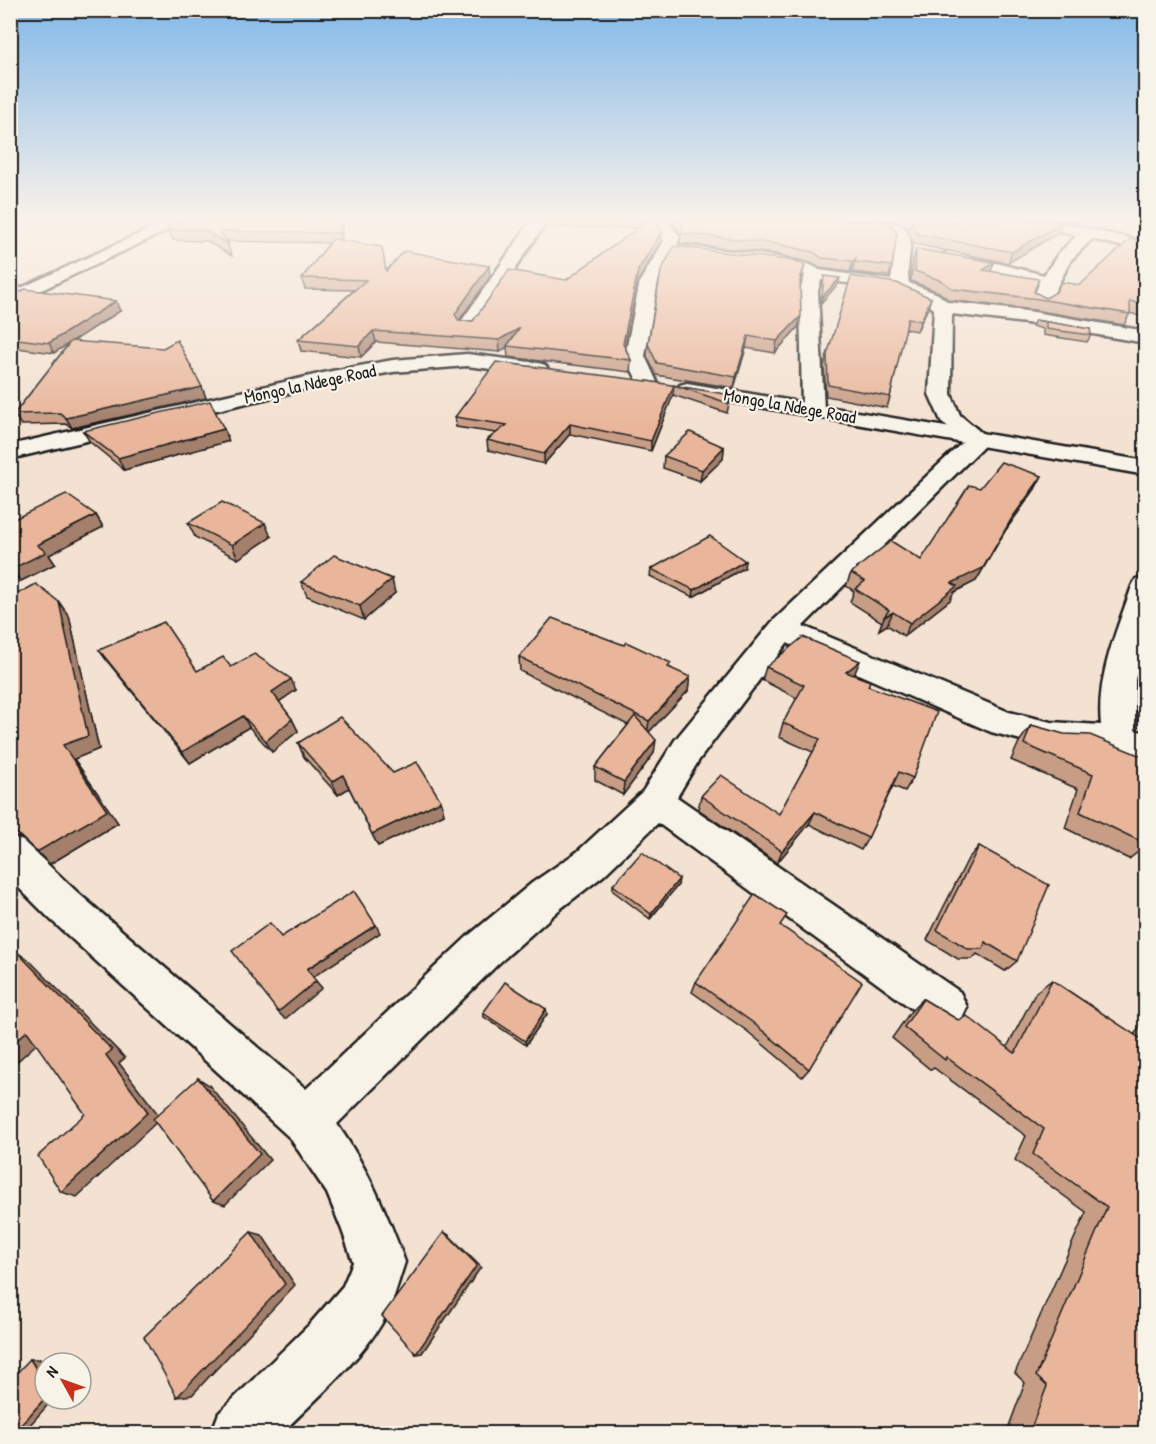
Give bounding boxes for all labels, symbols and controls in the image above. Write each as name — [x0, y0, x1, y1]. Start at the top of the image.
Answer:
street label: Mongo la Ndege Road — [242, 357, 378, 410]
street label: Mongo la Ndege Road — [722, 382, 858, 429]
north arrow — [33, 1351, 93, 1411]
text: N — [40, 1361, 63, 1382]

